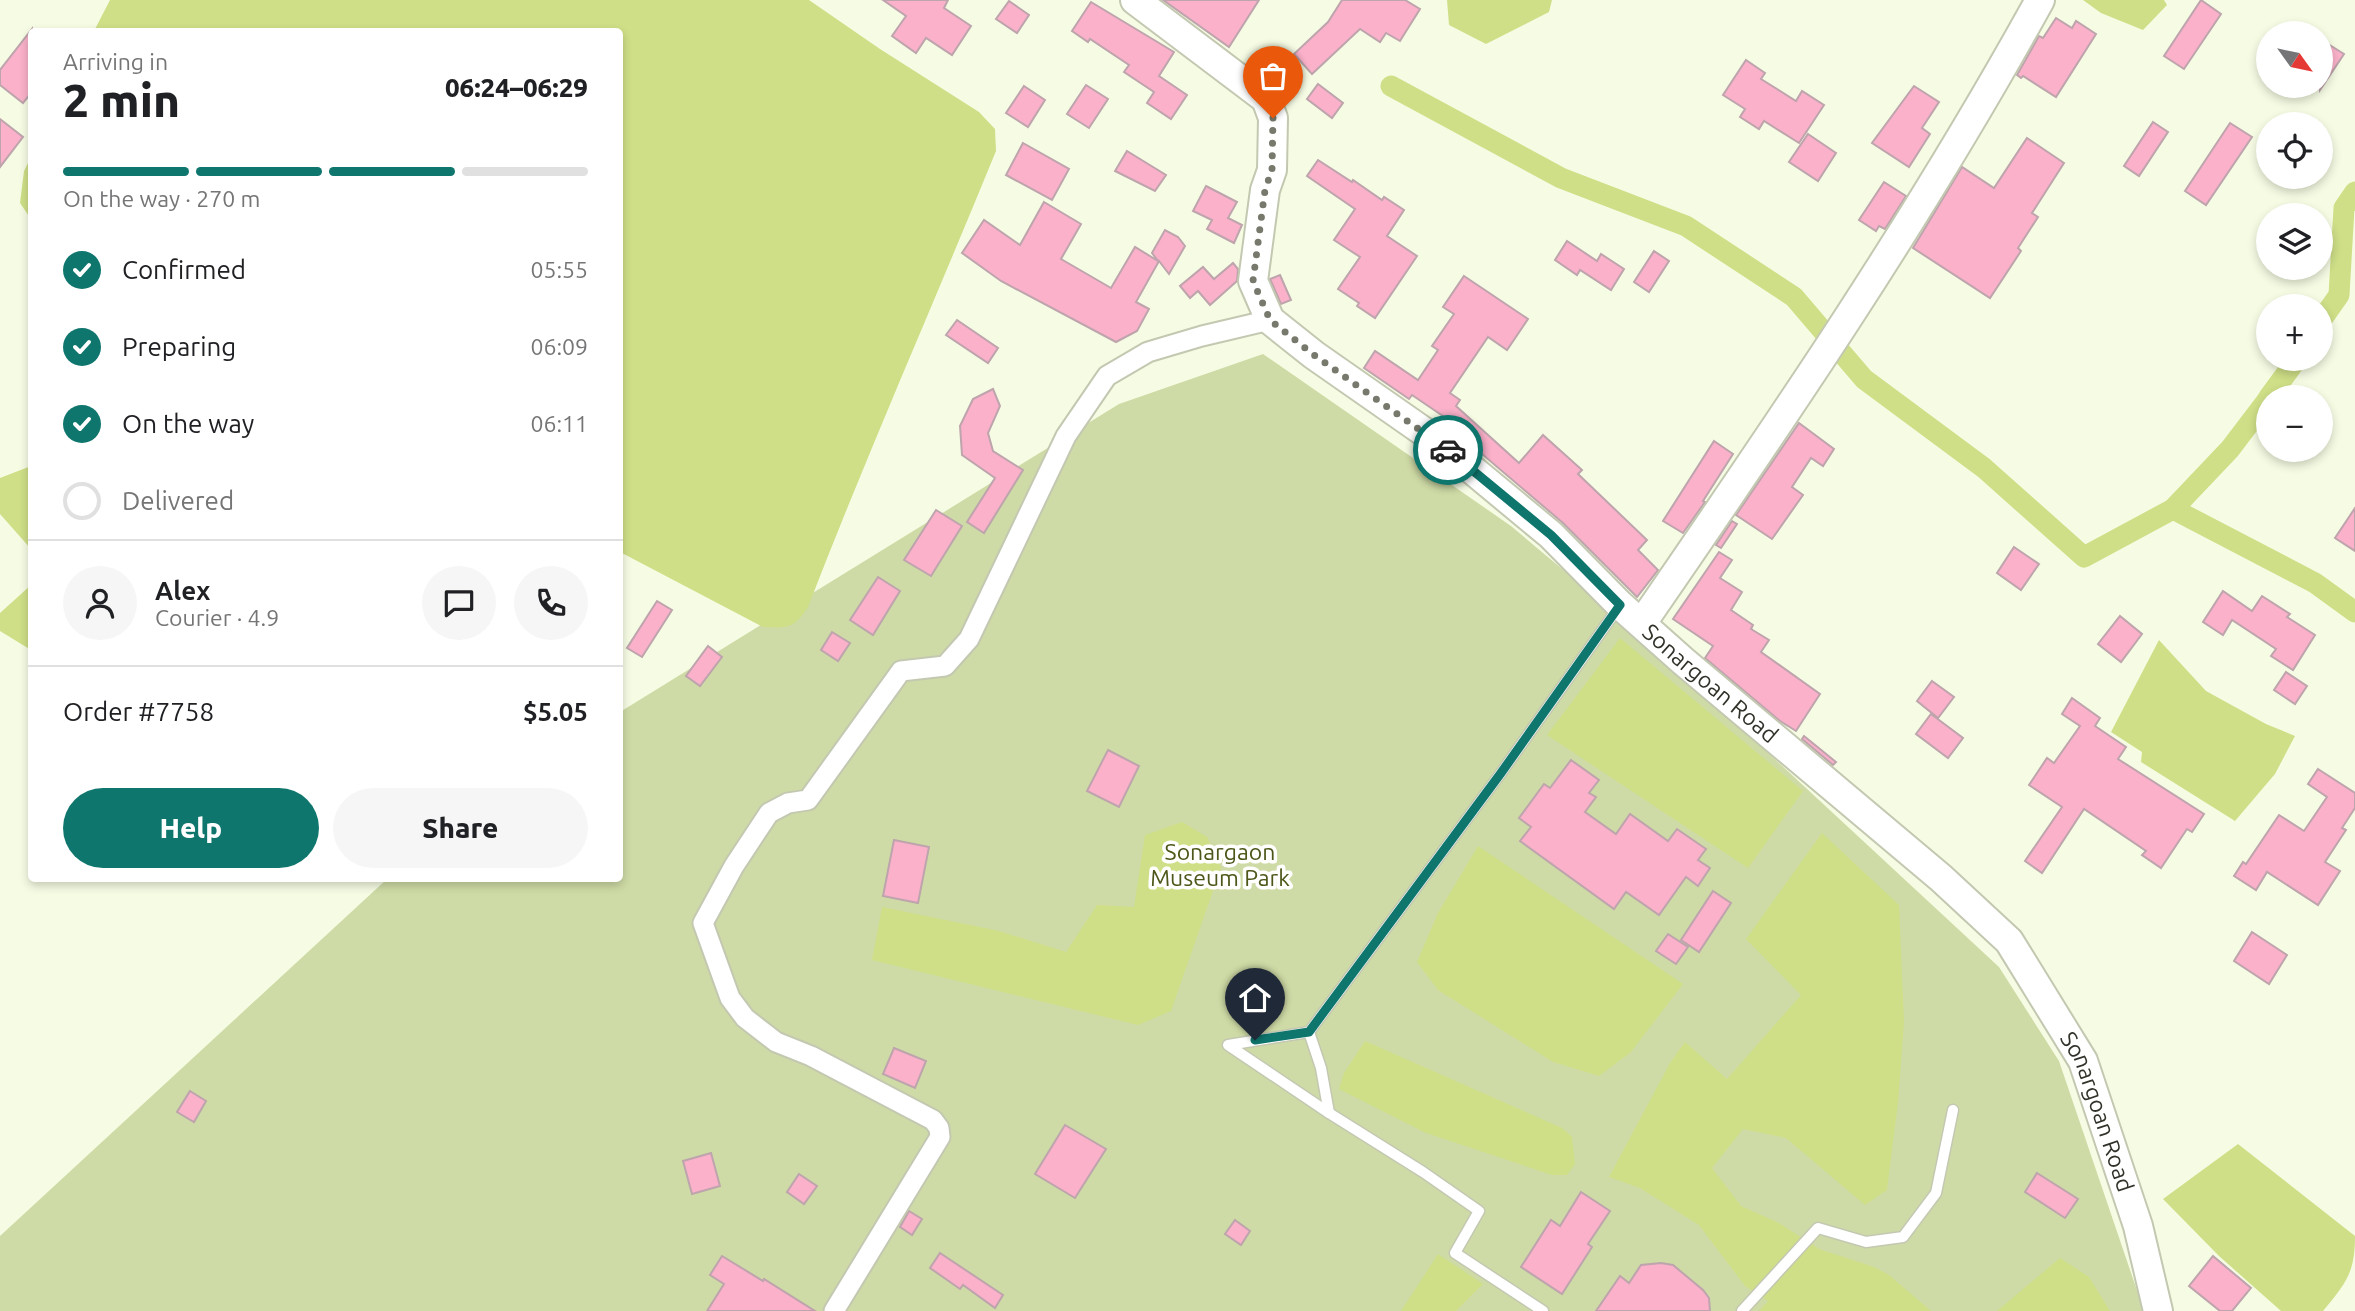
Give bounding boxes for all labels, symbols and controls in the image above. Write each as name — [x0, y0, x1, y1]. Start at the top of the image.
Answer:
north arrow — [2256, 21, 2333, 98]
map controls — [2256, 21, 2333, 462]
pin — [1243, 46, 1303, 118]
text: Arriving in — [63, 49, 168, 74]
icon: bag — [1254, 57, 1292, 95]
text: 06:24–06:29 — [445, 73, 588, 102]
text: 2 min — [63, 74, 180, 126]
button: locate — [2256, 112, 2333, 189]
text: On the way · 270 m — [63, 186, 260, 211]
button: layers — [2256, 203, 2333, 280]
icon: check — [63, 251, 101, 289]
text: Confirmed — [122, 255, 246, 284]
text: 05:55 — [530, 257, 588, 282]
button: + — [2256, 294, 2333, 371]
icon: check — [63, 328, 101, 366]
text: Preparing — [122, 332, 236, 361]
text: 06:09 — [530, 334, 588, 359]
button: − — [2256, 385, 2333, 462]
icon: check — [63, 405, 101, 443]
text: On the way — [122, 409, 254, 438]
text: 06:11 — [530, 411, 588, 436]
courier — [1413, 415, 1483, 485]
icon: car — [1429, 431, 1467, 469]
text: Delivered — [122, 486, 234, 515]
button: person — [63, 566, 137, 640]
button: chat — [422, 566, 496, 640]
button: phone — [514, 566, 588, 640]
text: Alex — [155, 576, 210, 605]
text: Courier · 4.9 — [155, 605, 279, 630]
street label: Sonargoan Road — [1638, 619, 1783, 747]
text: Order #7758 — [63, 697, 214, 726]
text: $5.05 — [523, 697, 588, 726]
button: Help — [63, 788, 319, 868]
button: Share — [333, 788, 588, 868]
park label: Sonargaon Museum Park — [1150, 839, 1290, 890]
pin — [1225, 968, 1285, 1040]
icon: home — [1236, 979, 1274, 1017]
street label: Sonargoan Road — [2056, 1027, 2139, 1195]

